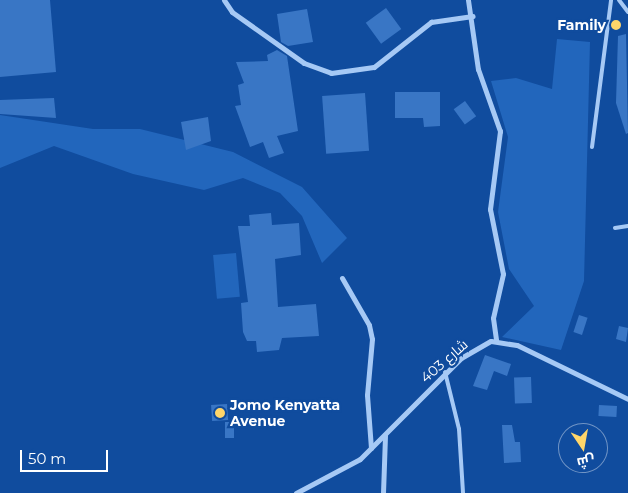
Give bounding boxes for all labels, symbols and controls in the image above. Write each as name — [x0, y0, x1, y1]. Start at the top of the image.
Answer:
place label: Family — [557, 17, 606, 33]
marker: Family — [610, 19, 622, 31]
street label: شارع 403 — [417, 336, 471, 386]
place label: Jomo Kenyatta Avenue — [230, 397, 340, 430]
marker: Jomo Kenyatta Avenue — [214, 407, 226, 419]
north arrow — [558, 423, 608, 473]
scale bar — [22, 440, 110, 472]
text: 50 m — [28, 449, 66, 468]
text: ش — [575, 451, 597, 472]

